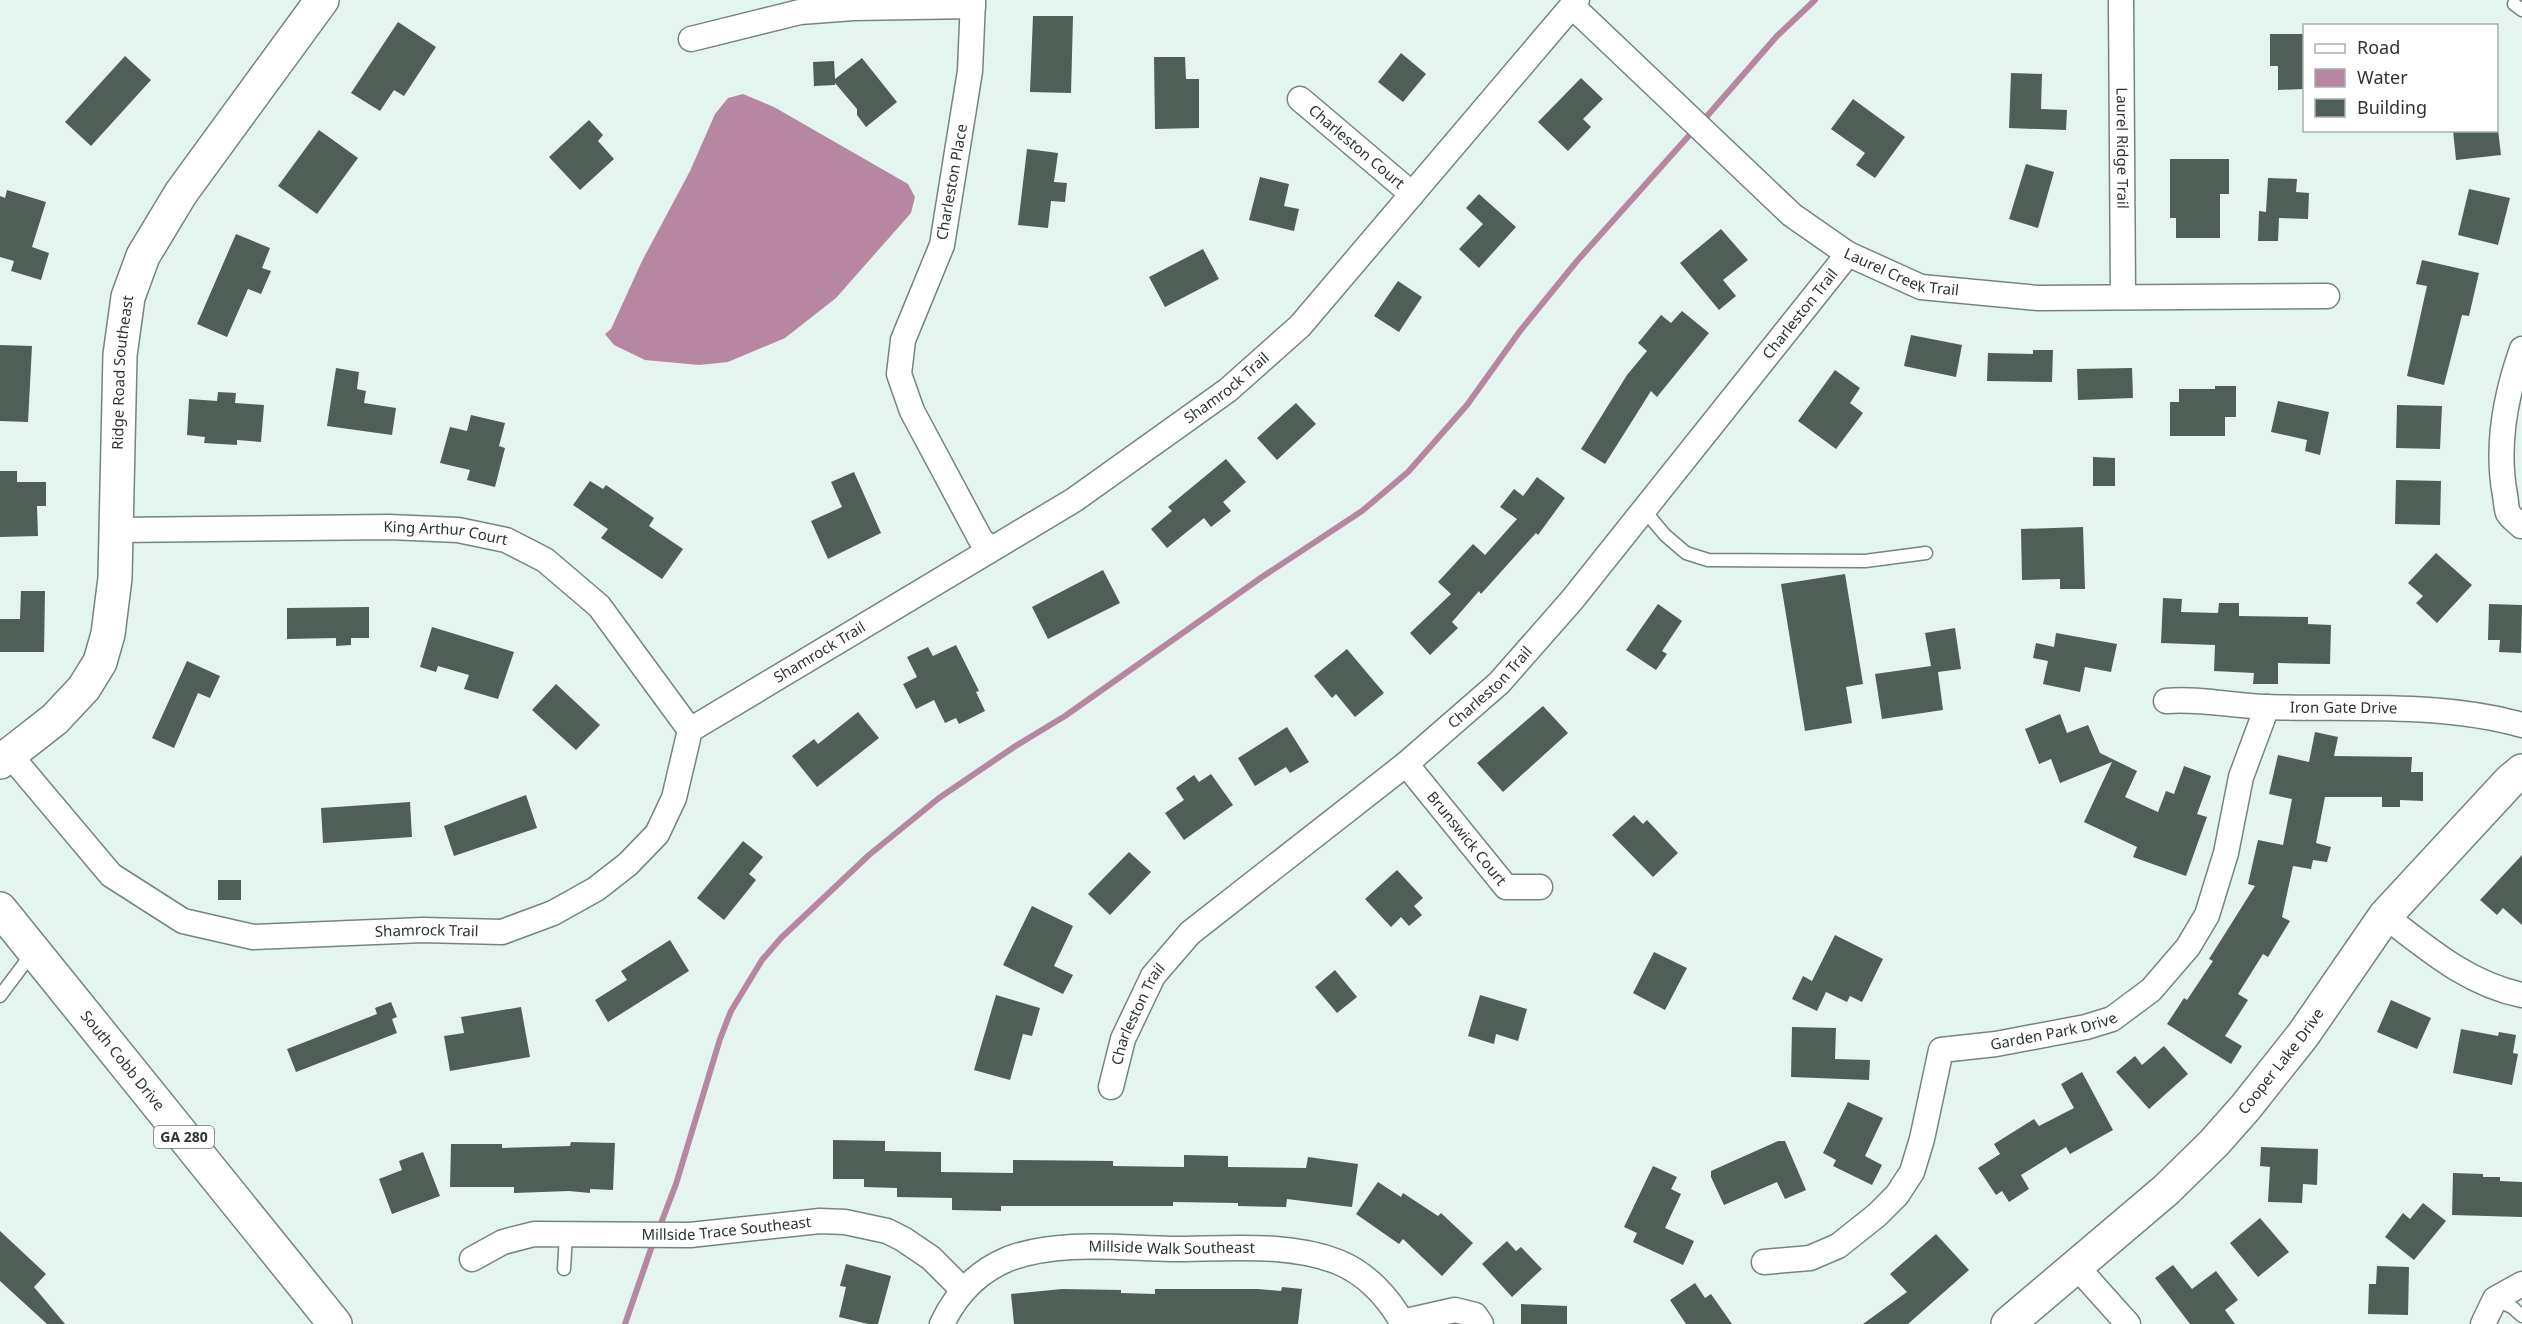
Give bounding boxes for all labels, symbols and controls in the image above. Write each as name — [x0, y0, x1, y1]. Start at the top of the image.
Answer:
legend — [2303, 24, 2498, 132]
text: Road — [2357, 35, 2400, 59]
text: Water — [2357, 65, 2408, 89]
street label: Laurel Ridge Trail — [2113, 87, 2133, 209]
text: Building — [2357, 95, 2427, 119]
street label: Charleston Court — [1305, 100, 1410, 193]
street label: Charleston Place — [931, 122, 971, 241]
street label: Laurel Creek Trail — [1841, 243, 1960, 300]
street label: Charleston Trail — [1757, 264, 1842, 363]
street label: Ridge Road Southeast — [107, 293, 137, 450]
street label: Shamrock Trail — [1180, 347, 1273, 427]
street label: King Arthur Court — [383, 516, 510, 549]
street label: Shamrock Trail — [769, 616, 869, 687]
street label: Charleston Trail — [1443, 642, 1536, 732]
street label: Iron Gate Drive — [2290, 697, 2398, 718]
street label: Brunswick Court — [1423, 787, 1512, 890]
street label: Shamrock Trail — [374, 919, 479, 941]
street label: Charleston Trail — [1106, 958, 1169, 1067]
street label: Cooper Lake Drive — [2233, 1004, 2328, 1118]
street label: South Cobb Drive — [77, 1006, 170, 1114]
street label: Garden Park Drive — [1989, 1007, 2121, 1054]
road number: GA 280 — [154, 1126, 214, 1148]
street label: Millside Trace Southeast — [641, 1211, 813, 1244]
street label: Millside Walk Southeast — [1088, 1235, 1256, 1258]

